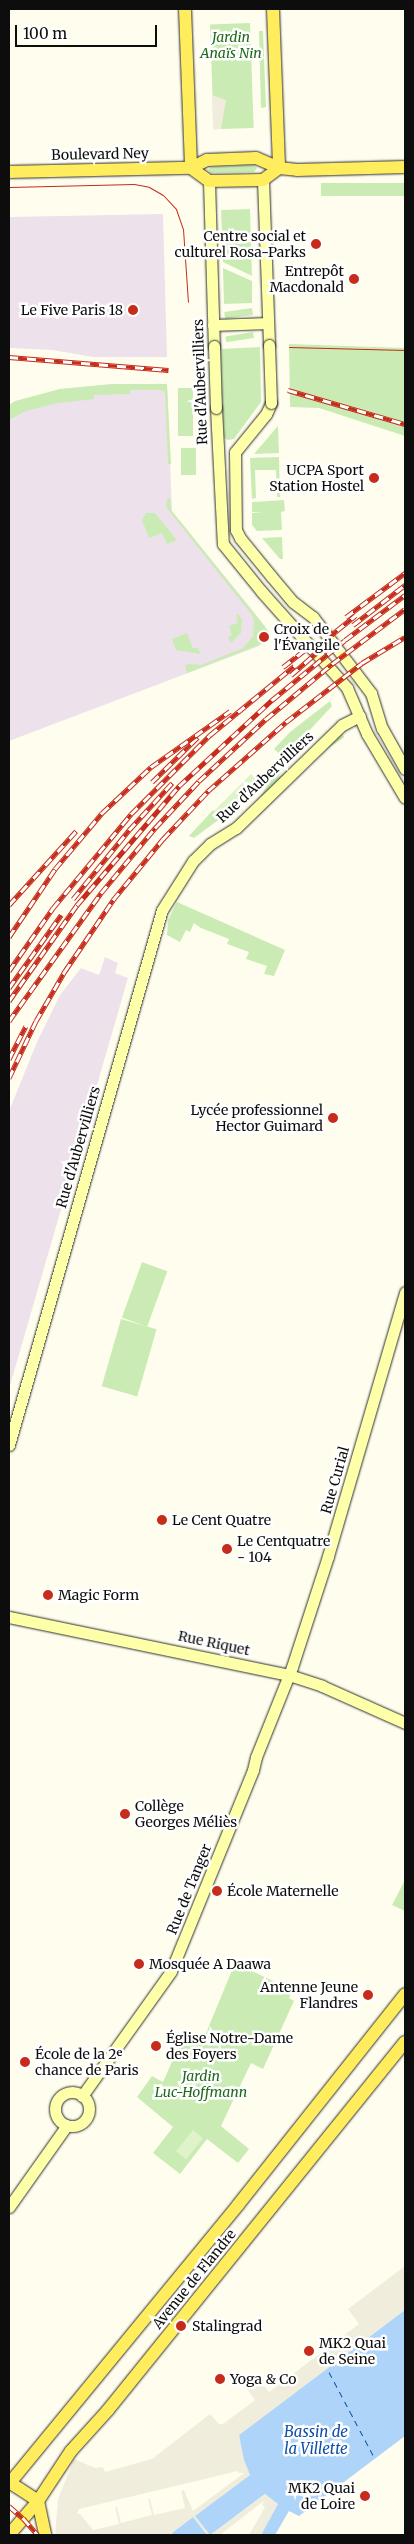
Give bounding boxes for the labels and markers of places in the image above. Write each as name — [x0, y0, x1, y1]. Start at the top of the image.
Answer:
place label: Centre social et culturel Rosa-Parks — [174, 228, 306, 260]
marker: Centre social et culturel Rosa-Parks — [310, 238, 322, 250]
place label: Entrepôt Macdonald — [269, 263, 344, 296]
marker: Entrepôt Macdonald — [348, 273, 360, 285]
place label: Le Five Paris 18 — [21, 302, 123, 318]
marker: Le Five Paris 18 — [127, 304, 139, 316]
place label: UCPA Sport Station Hostel — [269, 462, 364, 494]
marker: UCPA Sport Station Hostel — [368, 472, 380, 484]
place label: Croix de l'Évangile — [274, 621, 340, 654]
marker: Croix de l'Évangile — [258, 631, 270, 643]
place label: Lycée professionnel Hector Guimard — [190, 1102, 323, 1134]
marker: Lycée professionnel Hector Guimard — [327, 1112, 339, 1124]
place label: Le Cent Quatre — [172, 1512, 271, 1528]
marker: Le Cent Quatre — [156, 1514, 168, 1526]
place label: Le Centquatre - 104 — [237, 1533, 330, 1565]
marker: Le Centquatre - 104 — [221, 1543, 233, 1555]
place label: Magic Form — [58, 1587, 139, 1603]
marker: Magic Form — [42, 1589, 54, 1601]
place label: Collège Georges Méliès — [135, 1798, 237, 1830]
marker: Collège Georges Méliès — [119, 1808, 131, 1820]
place label: École Maternelle — [227, 1883, 339, 1899]
marker: École Maternelle — [211, 1885, 223, 1897]
place label: Mosquée A Daawa — [149, 1956, 271, 1972]
marker: Mosquée A Daawa — [133, 1958, 145, 1970]
place label: Antenne Jeune Flandres — [260, 1979, 358, 2011]
marker: Antenne Jeune Flandres — [362, 1989, 374, 2001]
place label: Église Notre-Dame des Foyers — [166, 2030, 293, 2062]
marker: Église Notre-Dame des Foyers — [150, 2040, 162, 2052]
place label: École de la 2ᵉ chance de Paris — [35, 2046, 139, 2078]
marker: École de la 2ᵉ chance de Paris — [19, 2056, 31, 2068]
place label: Stalingrad — [192, 2318, 262, 2334]
marker: Stalingrad — [174, 2319, 188, 2333]
place label: MK2 Quai de Seine — [319, 2335, 386, 2368]
marker: MK2 Quai de Seine — [303, 2345, 315, 2357]
place label: Yoga & Co — [230, 2371, 296, 2387]
marker: Yoga & Co — [214, 2373, 226, 2385]
place label: MK2 Quai de Loire — [288, 2480, 355, 2512]
marker: MK2 Quai de Loire — [359, 2490, 371, 2502]

